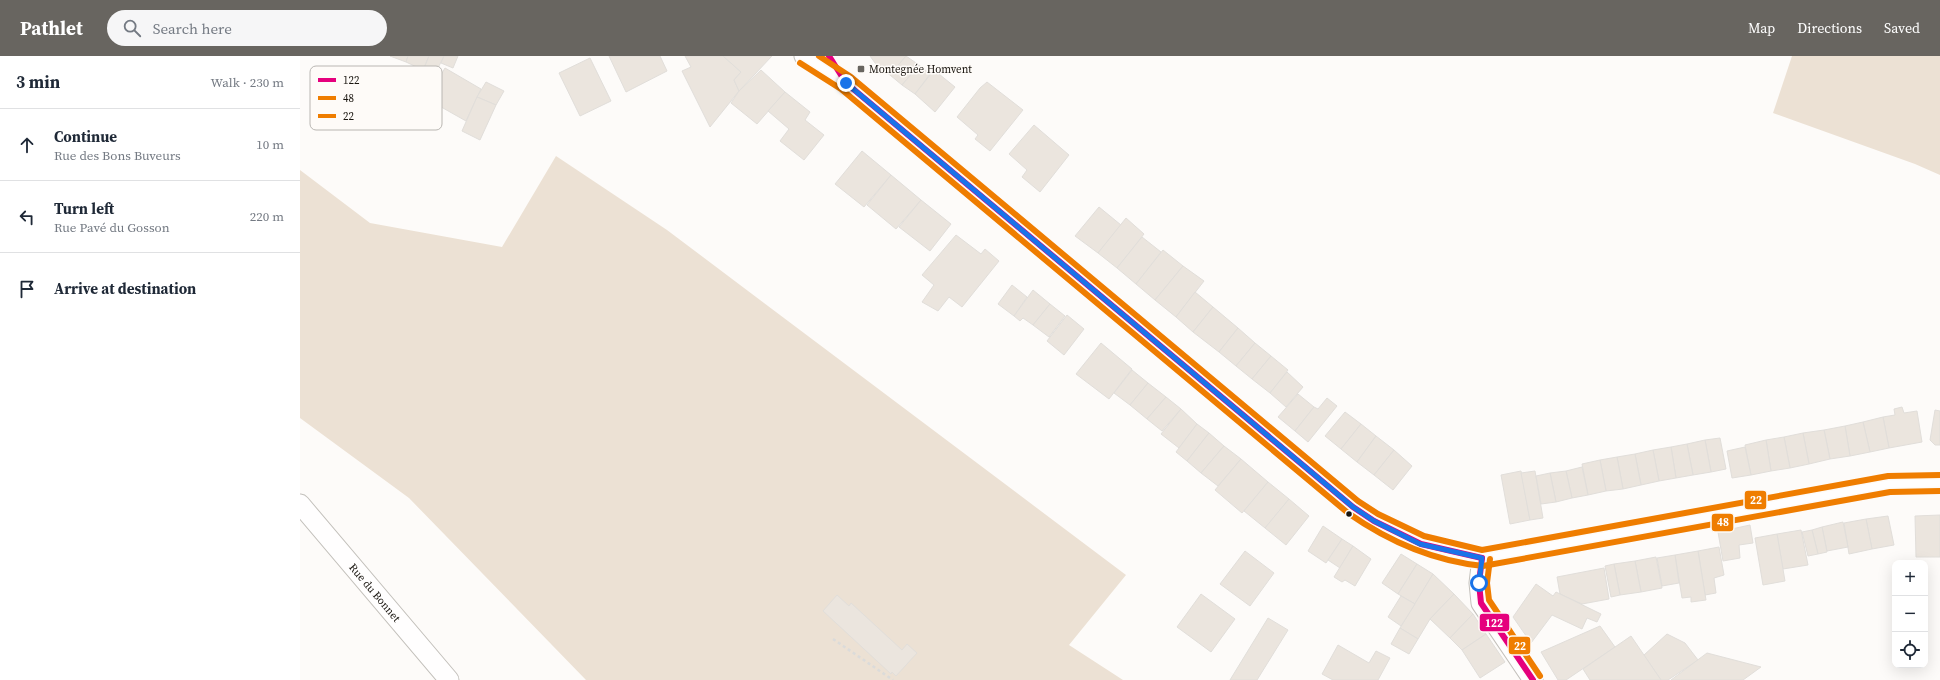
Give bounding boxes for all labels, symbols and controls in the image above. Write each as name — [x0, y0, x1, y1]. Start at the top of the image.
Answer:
search box — [107, 10, 387, 46]
text: Pathlet — [20, 15, 83, 41]
icon: search — [121, 17, 143, 39]
text: Search here — [153, 18, 232, 39]
text: Map — [1748, 18, 1775, 38]
text: Directions — [1797, 18, 1862, 38]
text: Saved — [1884, 18, 1920, 38]
place label: Montegnée Homvent — [869, 62, 972, 77]
marker: Montegnée Homvent — [856, 64, 866, 74]
legend — [310, 66, 442, 130]
text: 3 min — [16, 70, 60, 94]
text: 122 — [343, 73, 360, 88]
text: Walk · 230 m — [211, 74, 284, 91]
route end — [837, 74, 855, 92]
text: 48 — [343, 91, 354, 106]
text: 22 — [343, 109, 354, 124]
text: Continue — [54, 126, 117, 147]
icon: ahead — [16, 134, 38, 156]
text: 10 m — [256, 136, 284, 153]
text: Rue des Bons Buveurs — [54, 147, 181, 164]
text: Turn left — [54, 198, 114, 219]
icon: left — [16, 206, 38, 228]
text: 220 m — [250, 208, 284, 225]
text: Rue Pavé du Gosson — [54, 219, 170, 236]
icon: arrive — [16, 278, 38, 300]
text: Arrive at destination — [54, 278, 196, 299]
line badge: 22 — [1744, 490, 1767, 510]
text: 22 — [1750, 493, 1762, 508]
unlabelled marker — [1344, 509, 1354, 519]
line badge: 48 — [1711, 513, 1734, 532]
text: 48 — [1717, 515, 1729, 530]
street label: Rue du Bonnet — [346, 560, 404, 625]
map controls — [1892, 560, 1928, 668]
button: + — [1892, 560, 1928, 596]
route start — [1470, 574, 1488, 592]
button: − — [1892, 596, 1928, 632]
line badge: 122 — [1479, 613, 1510, 632]
text: 122 — [1485, 616, 1503, 631]
button: locate — [1892, 632, 1928, 668]
line badge: 22 — [1508, 636, 1531, 655]
text: 22 — [1514, 639, 1526, 654]

